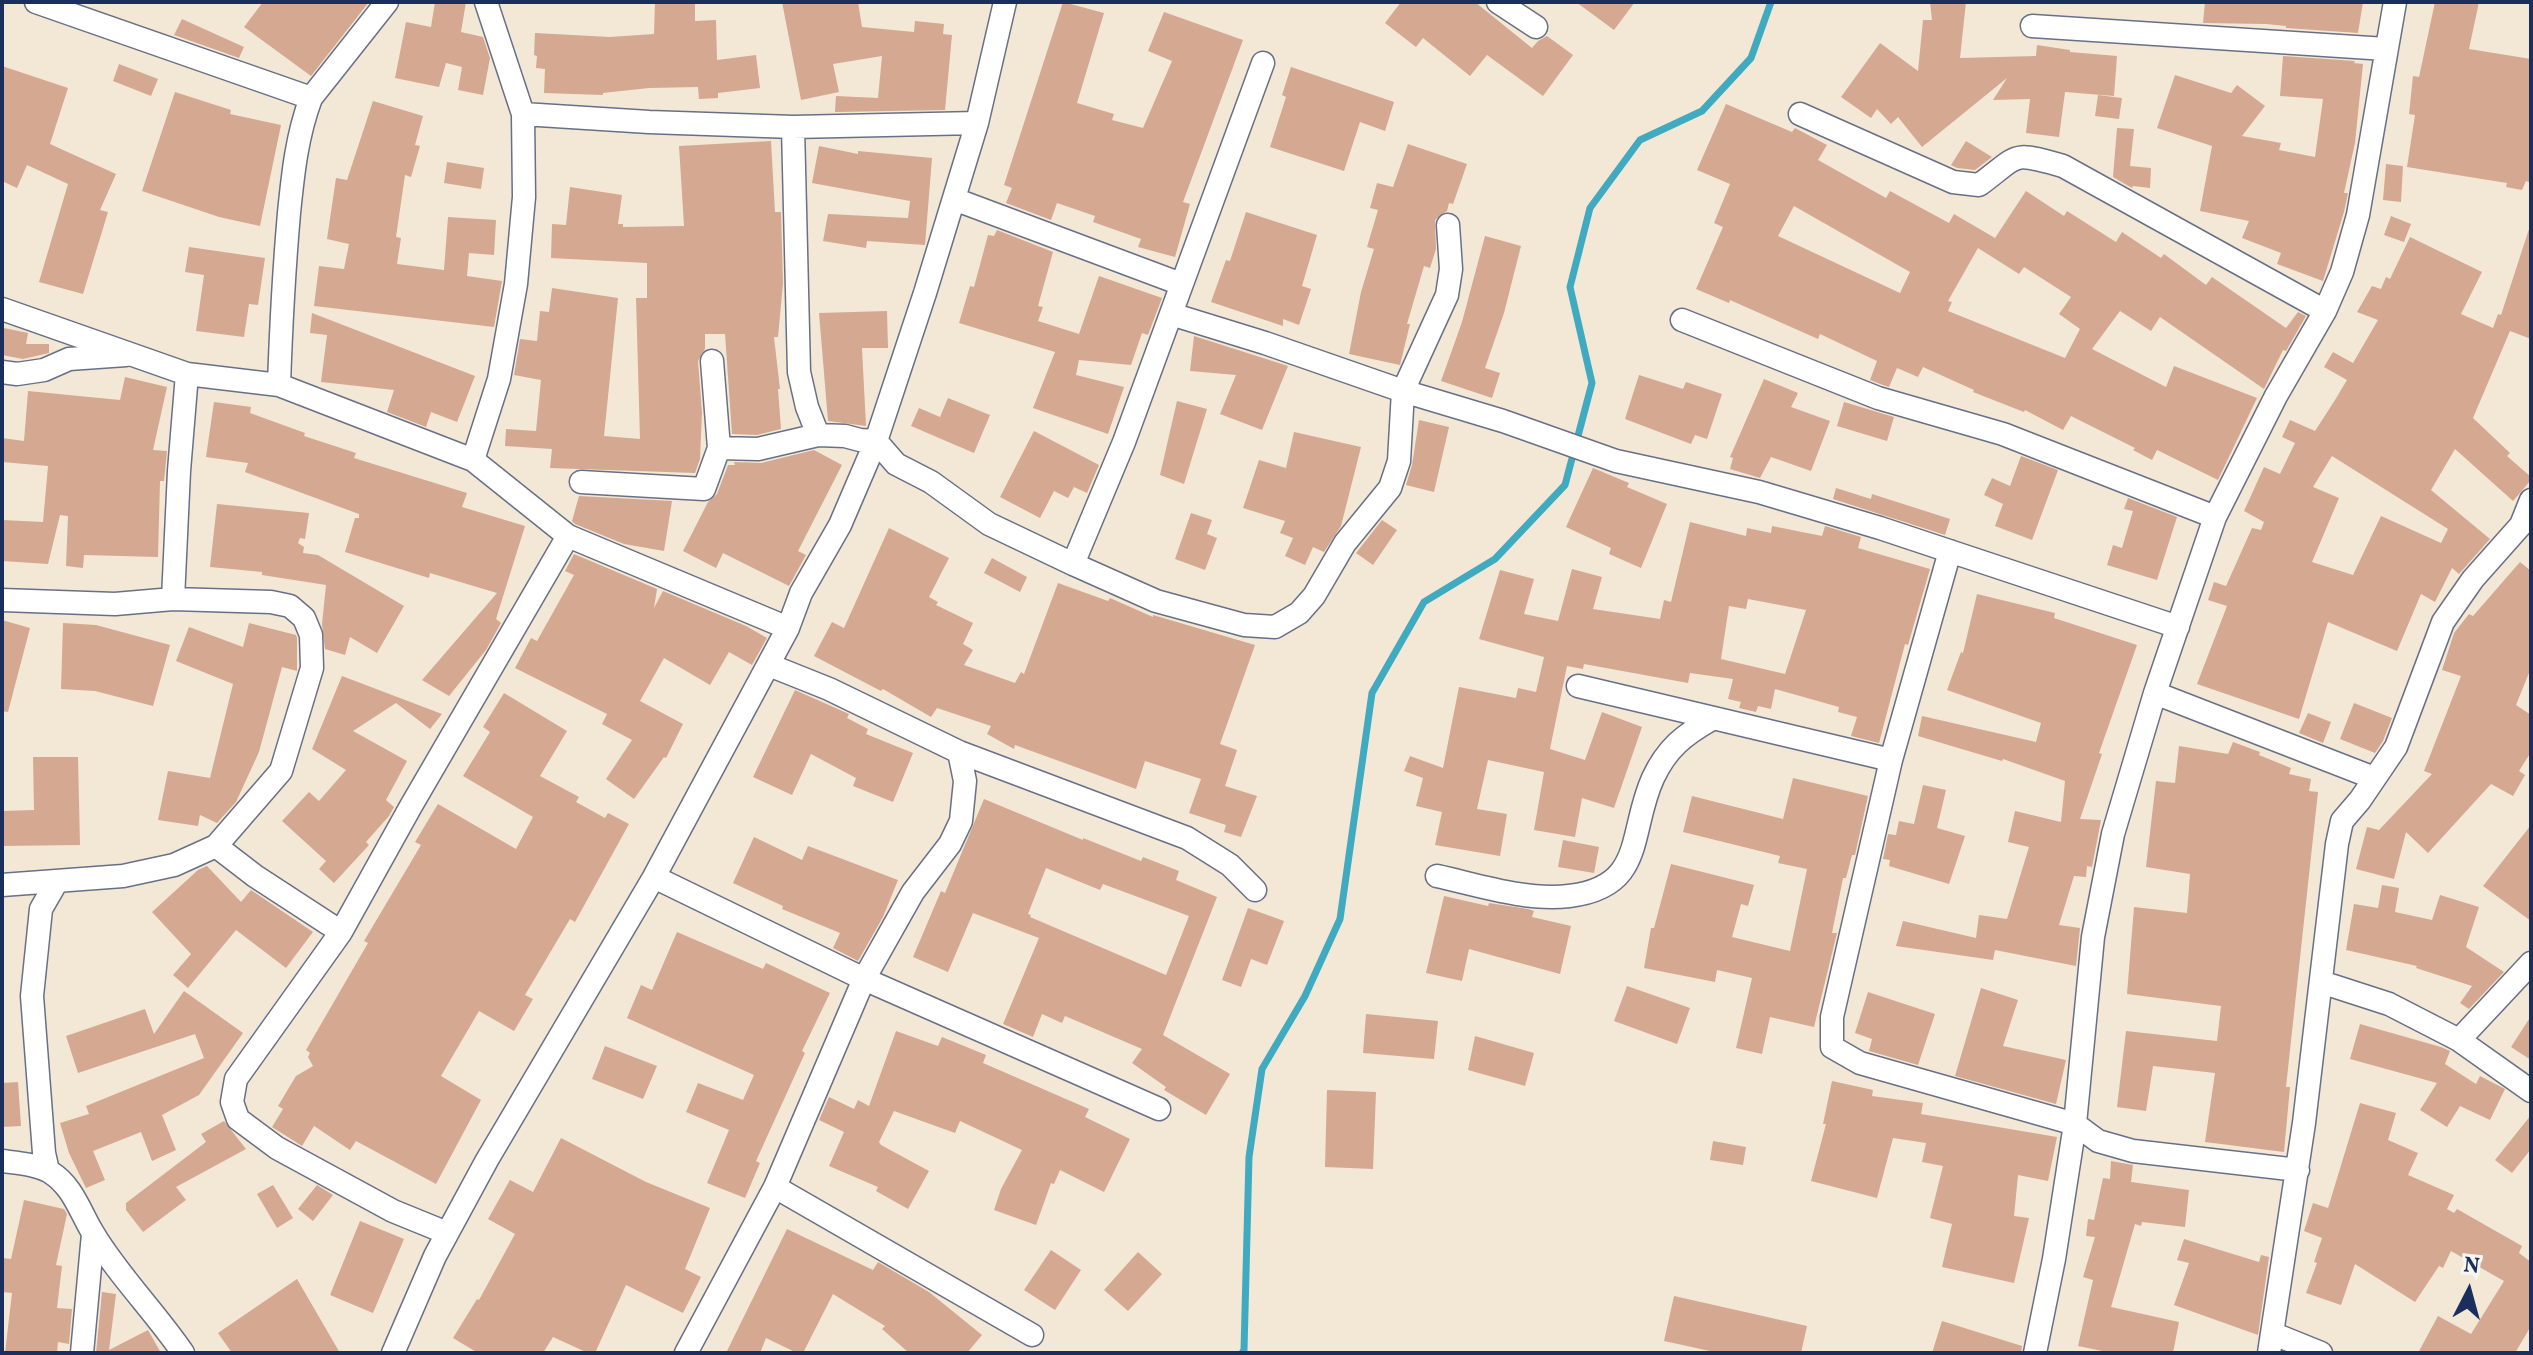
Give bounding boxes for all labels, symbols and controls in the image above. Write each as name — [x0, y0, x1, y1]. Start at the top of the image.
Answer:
text: N — [2462, 1250, 2481, 1283]
north arrow — [2429, 1251, 2509, 1331]

